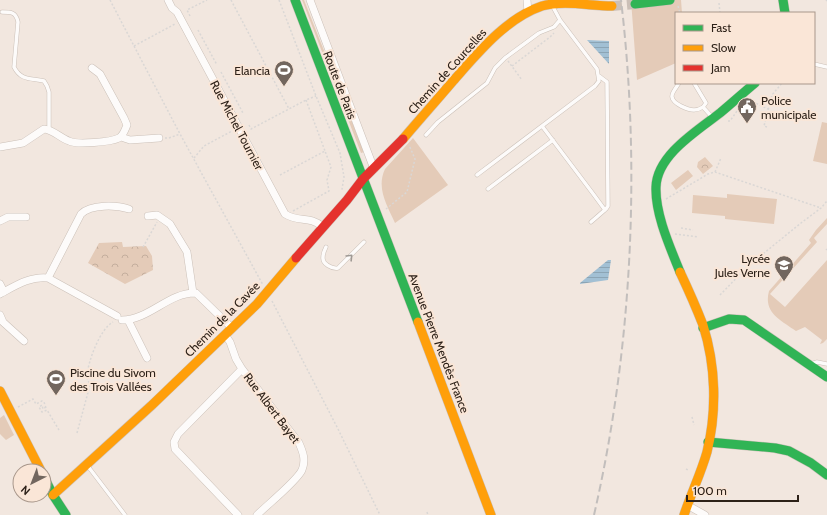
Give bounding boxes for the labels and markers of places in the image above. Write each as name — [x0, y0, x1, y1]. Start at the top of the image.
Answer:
sports icon: Elancia — [273, 59, 295, 87]
place label: Elancia — [234, 63, 270, 78]
place label: Police municipale — [761, 93, 816, 122]
public building icon: Police municipale — [736, 96, 758, 124]
place label: Lycée Jules Verne — [714, 251, 770, 280]
school or university icon: Lycée Jules Verne — [773, 254, 795, 282]
place label: Piscine du Sivom des Trois Vallées — [70, 365, 156, 394]
sports icon: Piscine du Sivom des Trois Vallées — [45, 368, 67, 396]

